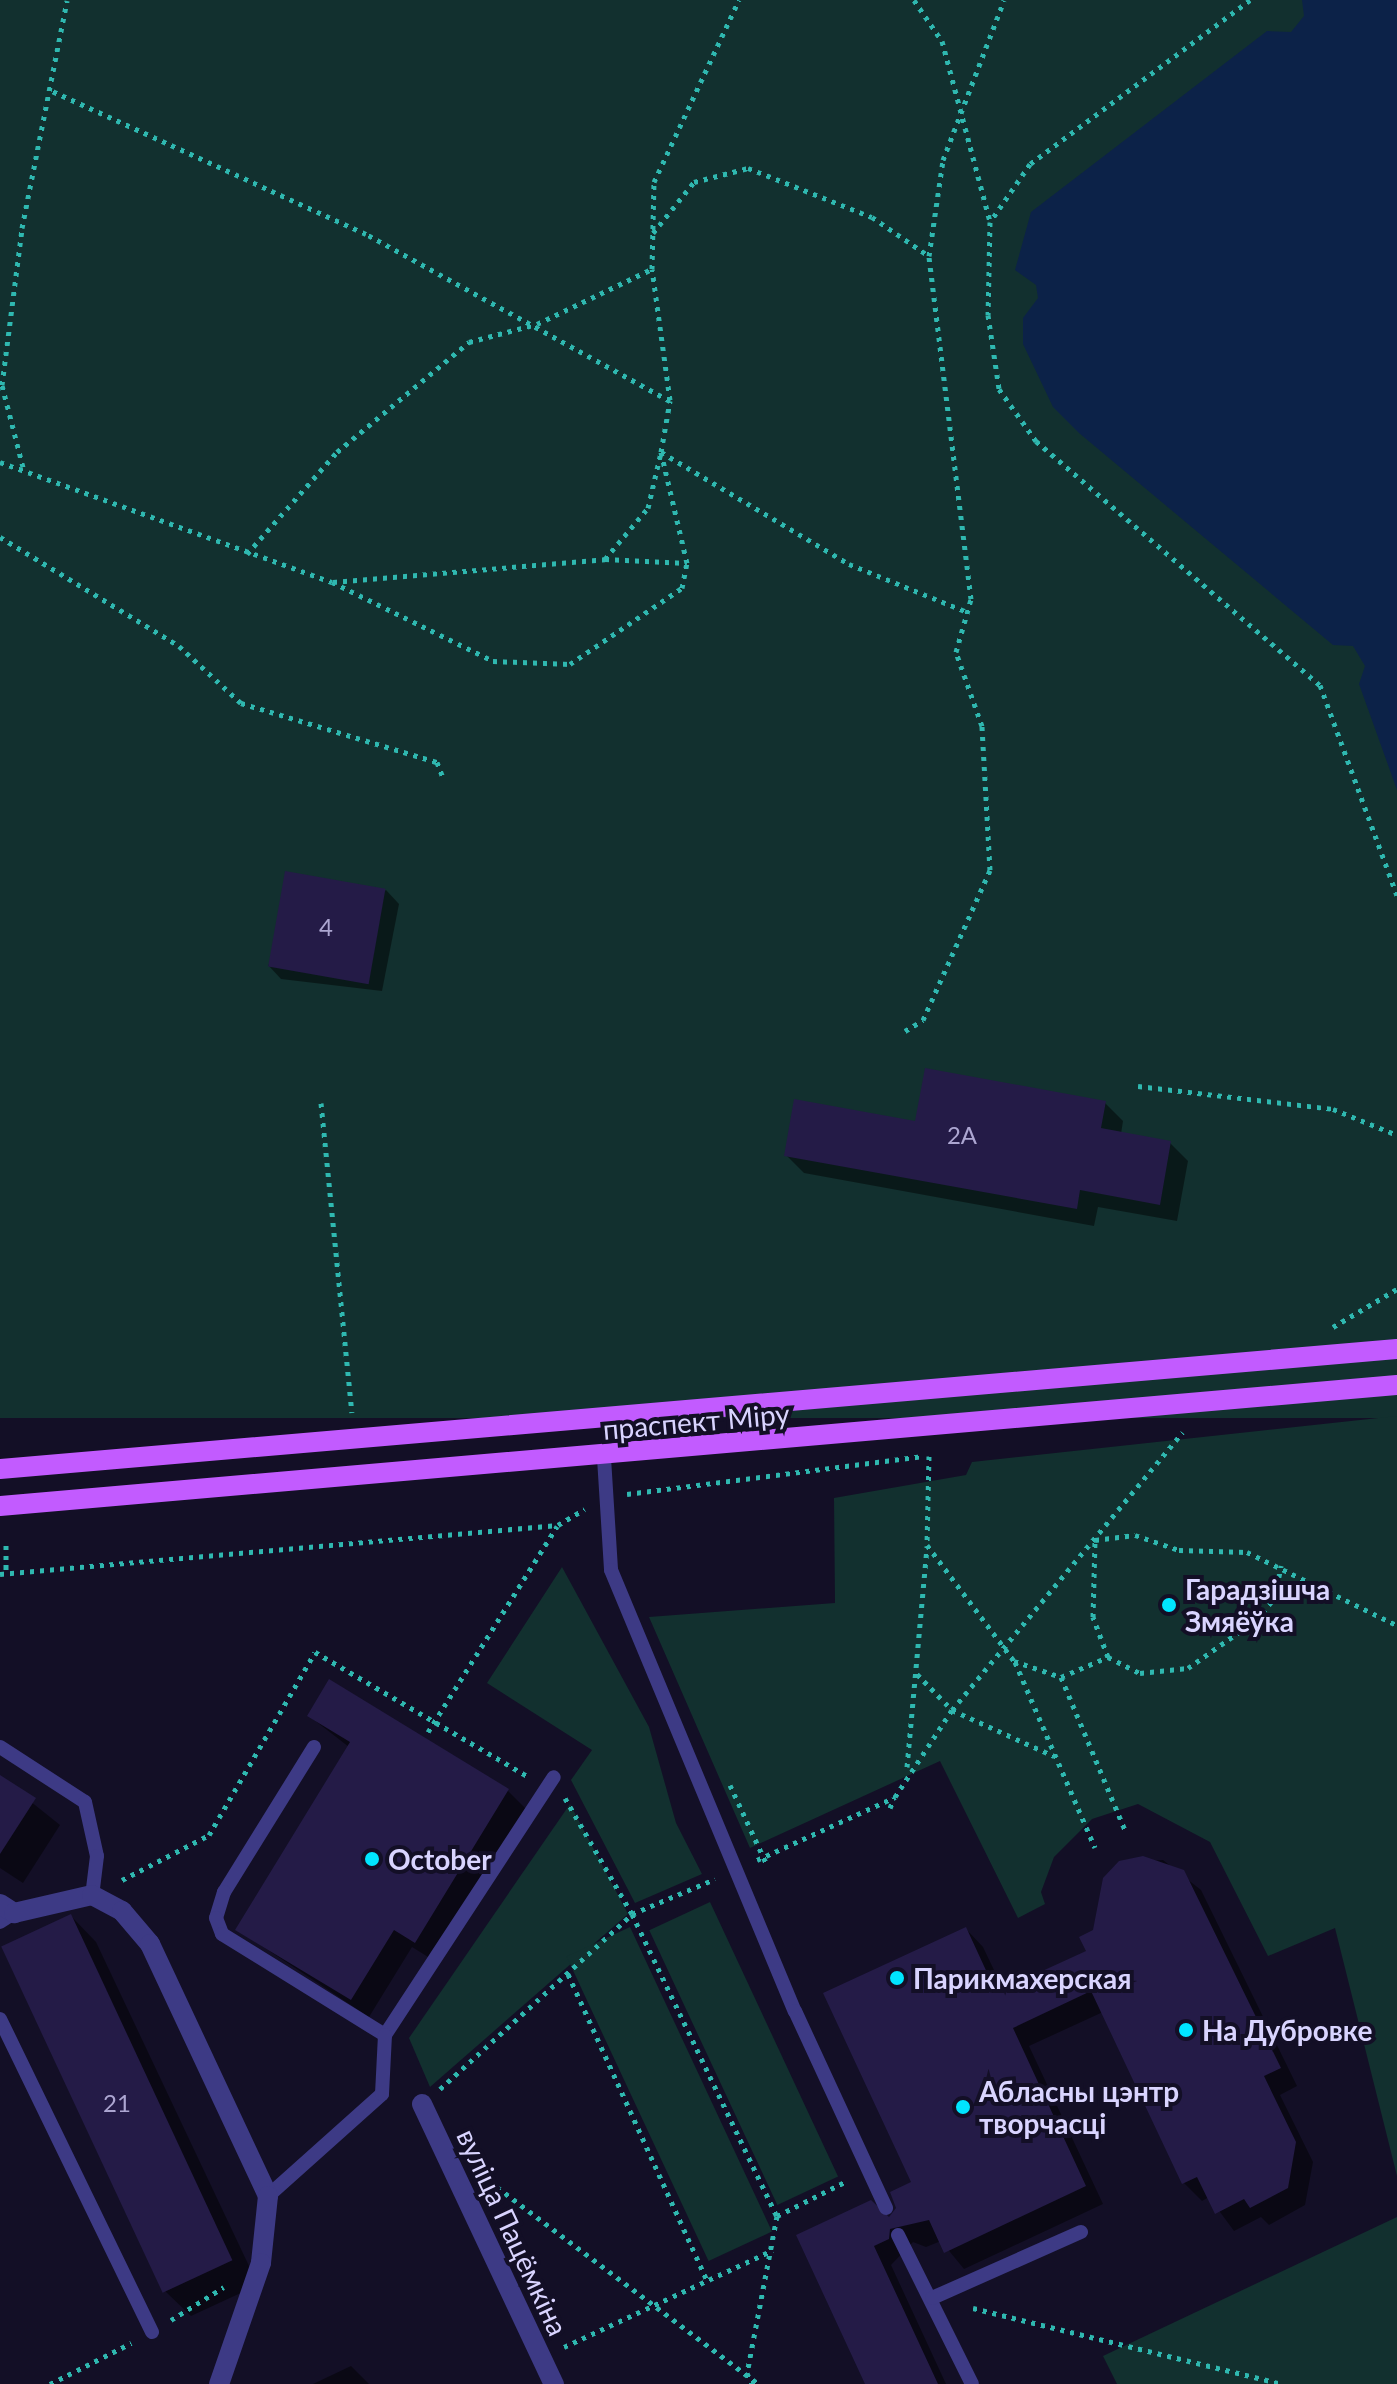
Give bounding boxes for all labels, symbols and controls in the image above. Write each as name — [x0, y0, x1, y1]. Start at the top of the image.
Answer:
house number: 4 — [319, 913, 333, 941]
house number: 2А — [947, 1121, 977, 1149]
street label: праспект Міру — [601, 1396, 791, 1446]
place label: Гарадзішча Змяёўка — [1185, 1572, 1330, 1638]
marker: Гарадзішча Змяёўка — [1160, 1596, 1178, 1614]
place label: October — [388, 1842, 492, 1876]
marker: October — [363, 1850, 381, 1868]
place label: Парикмахерская — [913, 1961, 1131, 1995]
marker: Парикмахерская — [888, 1969, 906, 1987]
place label: На Дубровке — [1202, 2013, 1372, 2047]
marker: На Дубровке — [1177, 2021, 1195, 2039]
place label: Абласны цэнтр творчасці — [979, 2074, 1179, 2140]
house number: 21 — [103, 2089, 131, 2117]
marker: Абласны цэнтр творчасці — [954, 2098, 972, 2116]
street label: вуліца Пацёмкіна — [450, 2123, 576, 2341]

